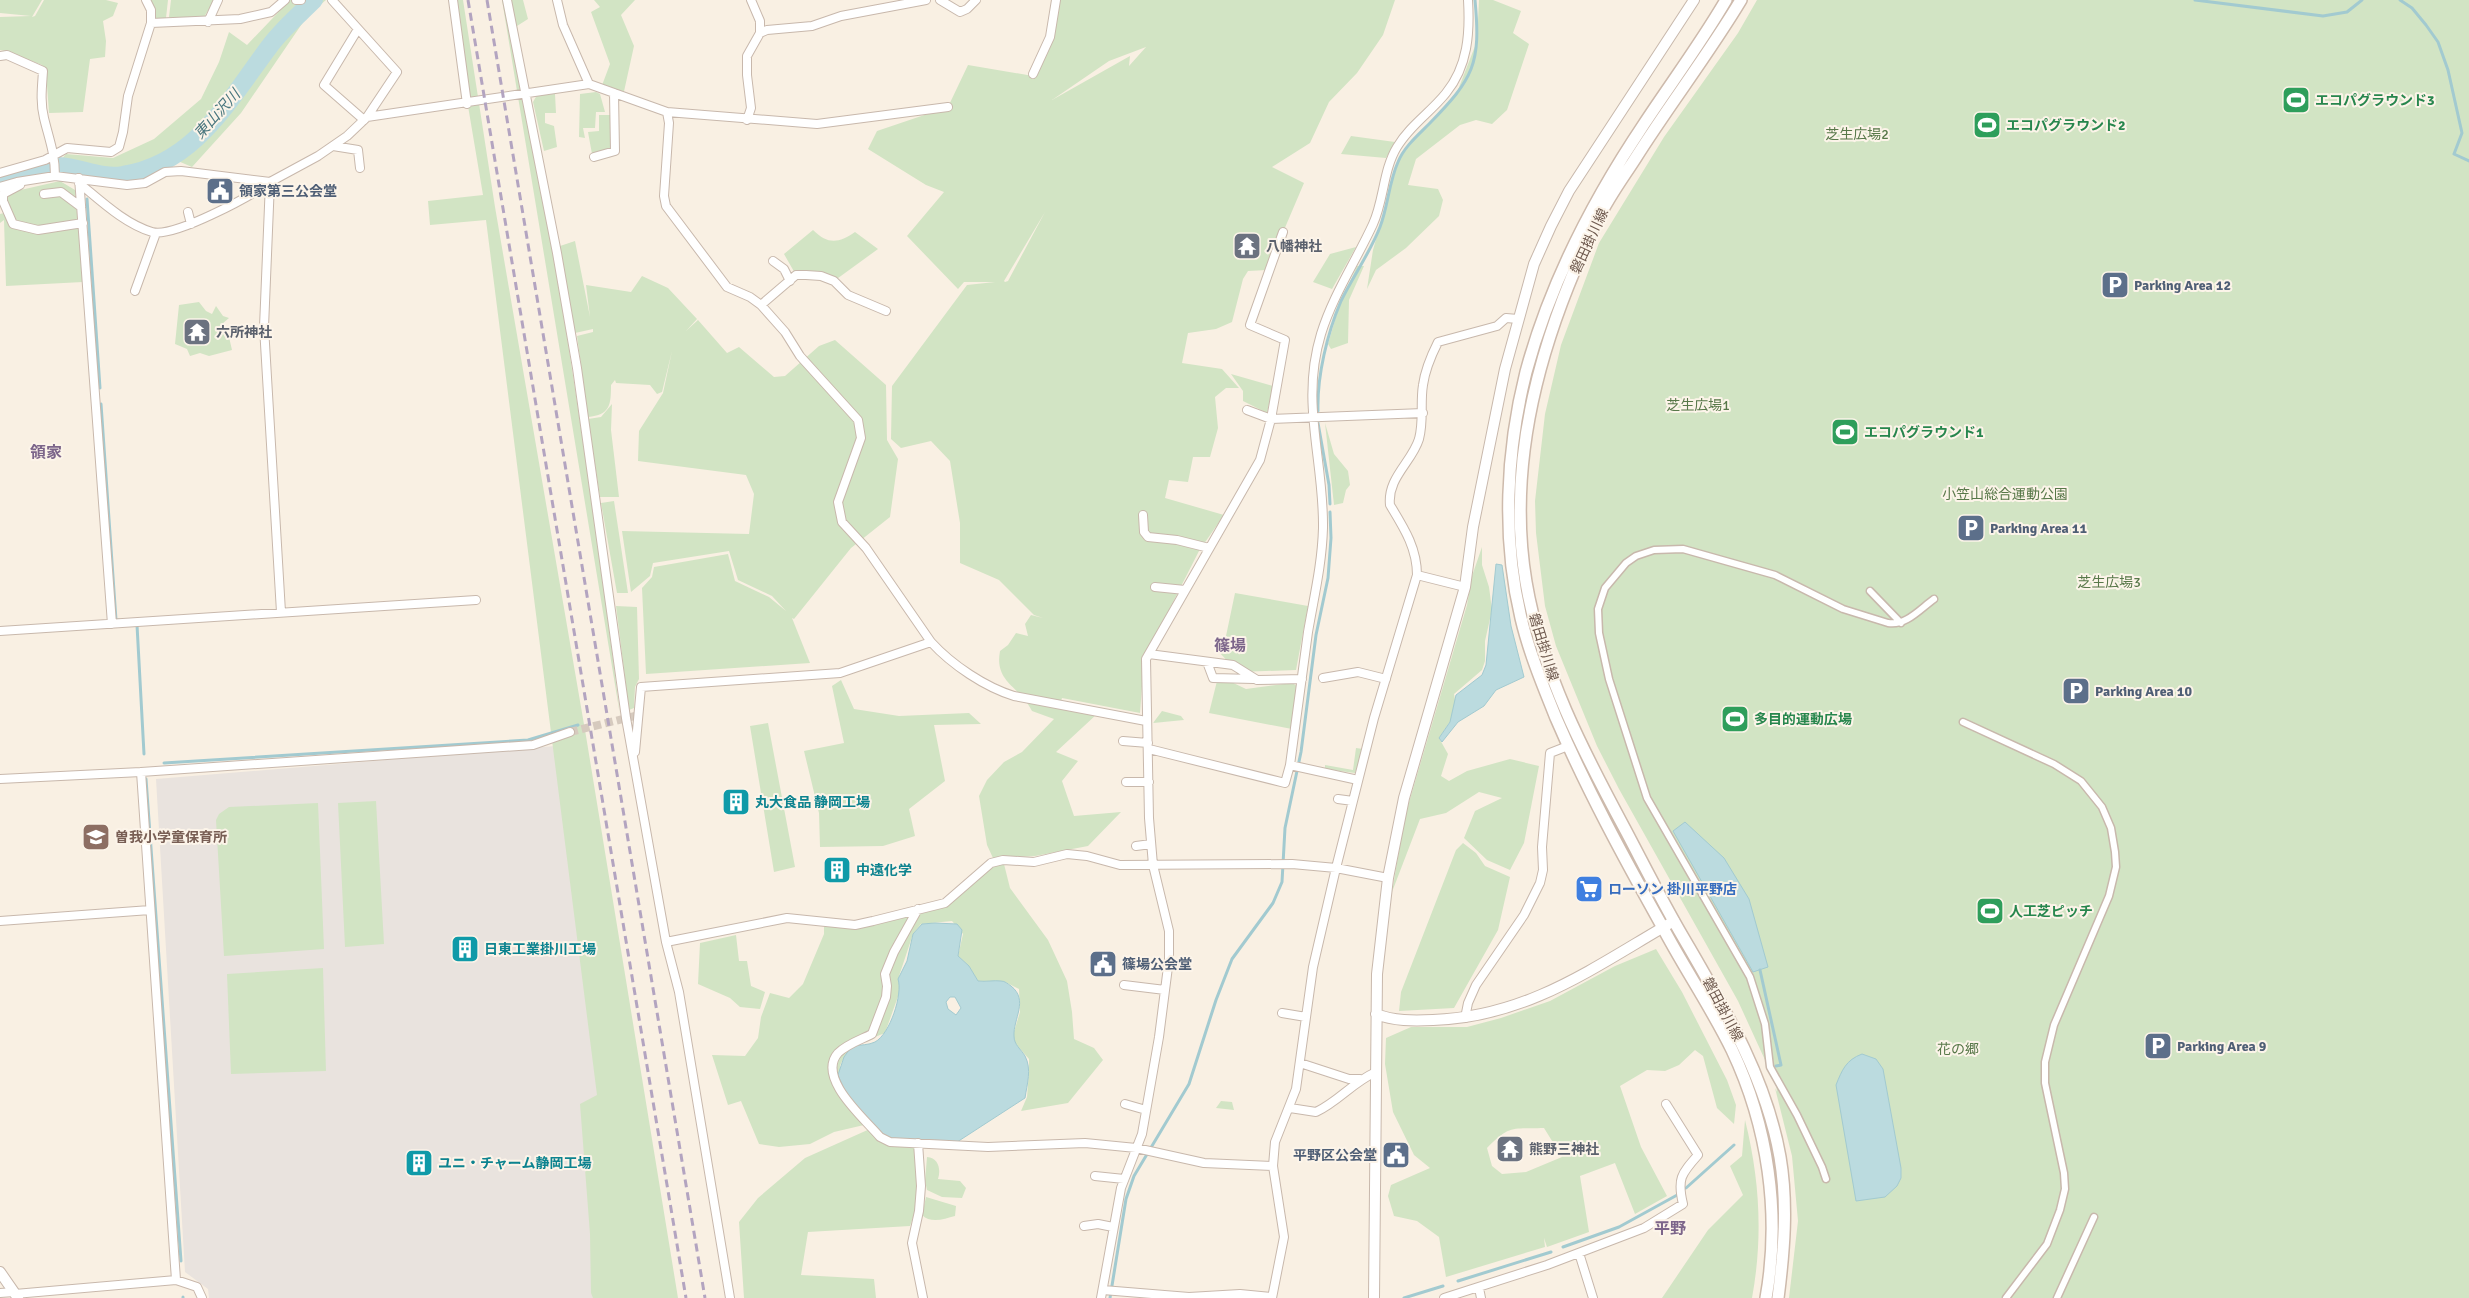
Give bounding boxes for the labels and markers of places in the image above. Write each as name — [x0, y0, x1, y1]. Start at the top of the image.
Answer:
sports icon: エコパグラウンド3 — [2281, 85, 2311, 115]
place label: エコパグラウンド3 — [2315, 92, 2435, 109]
sports icon: エコパグラウンド2 — [1972, 110, 2002, 140]
place label: エコパグラウンド2 — [2006, 117, 2126, 134]
public building icon: 領家第三公会堂 — [205, 176, 235, 206]
place label: 領家第三公会堂 — [239, 183, 337, 200]
temple icon: 八幡神社 — [1232, 231, 1262, 261]
place label: 八幡神社 — [1266, 238, 1322, 255]
parking icon: Parking Area 12 — [2100, 270, 2130, 300]
place label: Parking Area 12 — [2134, 277, 2231, 294]
temple icon: 六所神社 — [182, 317, 212, 347]
place label: 六所神社 — [216, 324, 272, 341]
sports icon: エコパグラウンド1 — [1830, 417, 1860, 447]
place label: エコパグラウンド1 — [1864, 424, 1984, 441]
parking icon: Parking Area 11 — [1956, 513, 1986, 543]
place label: Parking Area 11 — [1990, 520, 2087, 537]
parking icon: Parking Area 10 — [2061, 676, 2091, 706]
place label: Parking Area 10 — [2095, 683, 2192, 700]
sports icon: 多目的運動広場 — [1720, 704, 1750, 734]
place label: 多目的運動広場 — [1754, 711, 1852, 728]
building icon: 丸大食品 静岡工場 — [721, 787, 751, 817]
place label: 丸大食品 静岡工場 — [755, 794, 870, 811]
school or university icon: 曽我小学童保育所 — [81, 822, 111, 852]
place label: 曽我小学童保育所 — [115, 829, 227, 846]
building icon: 中遠化学 — [822, 855, 852, 885]
place label: 中遠化学 — [856, 862, 912, 879]
supermarket icon: ローソン 掛川平野店 — [1574, 874, 1604, 904]
place label: ローソン 掛川平野店 — [1608, 881, 1737, 898]
sports icon: 人工芝ピッチ — [1975, 896, 2005, 926]
place label: 人工芝ピッチ — [2009, 903, 2093, 920]
building icon: 日東工業掛川工場 — [450, 934, 480, 964]
place label: 日東工業掛川工場 — [484, 941, 596, 958]
public building icon: 篠場公会堂 — [1088, 949, 1118, 979]
place label: 篠場公会堂 — [1122, 956, 1192, 973]
parking icon: Parking Area 9 — [2143, 1031, 2173, 1061]
place label: Parking Area 9 — [2177, 1038, 2267, 1055]
temple icon: 熊野三神社 — [1495, 1134, 1525, 1164]
public building icon: 平野区公会堂 — [1381, 1140, 1411, 1170]
place label: 熊野三神社 — [1529, 1141, 1599, 1158]
place label: 平野区公会堂 — [1293, 1147, 1377, 1164]
building icon: ユニ・チャーム静岡工場 — [404, 1148, 434, 1178]
place label: ユニ・チャーム静岡工場 — [438, 1155, 591, 1172]

